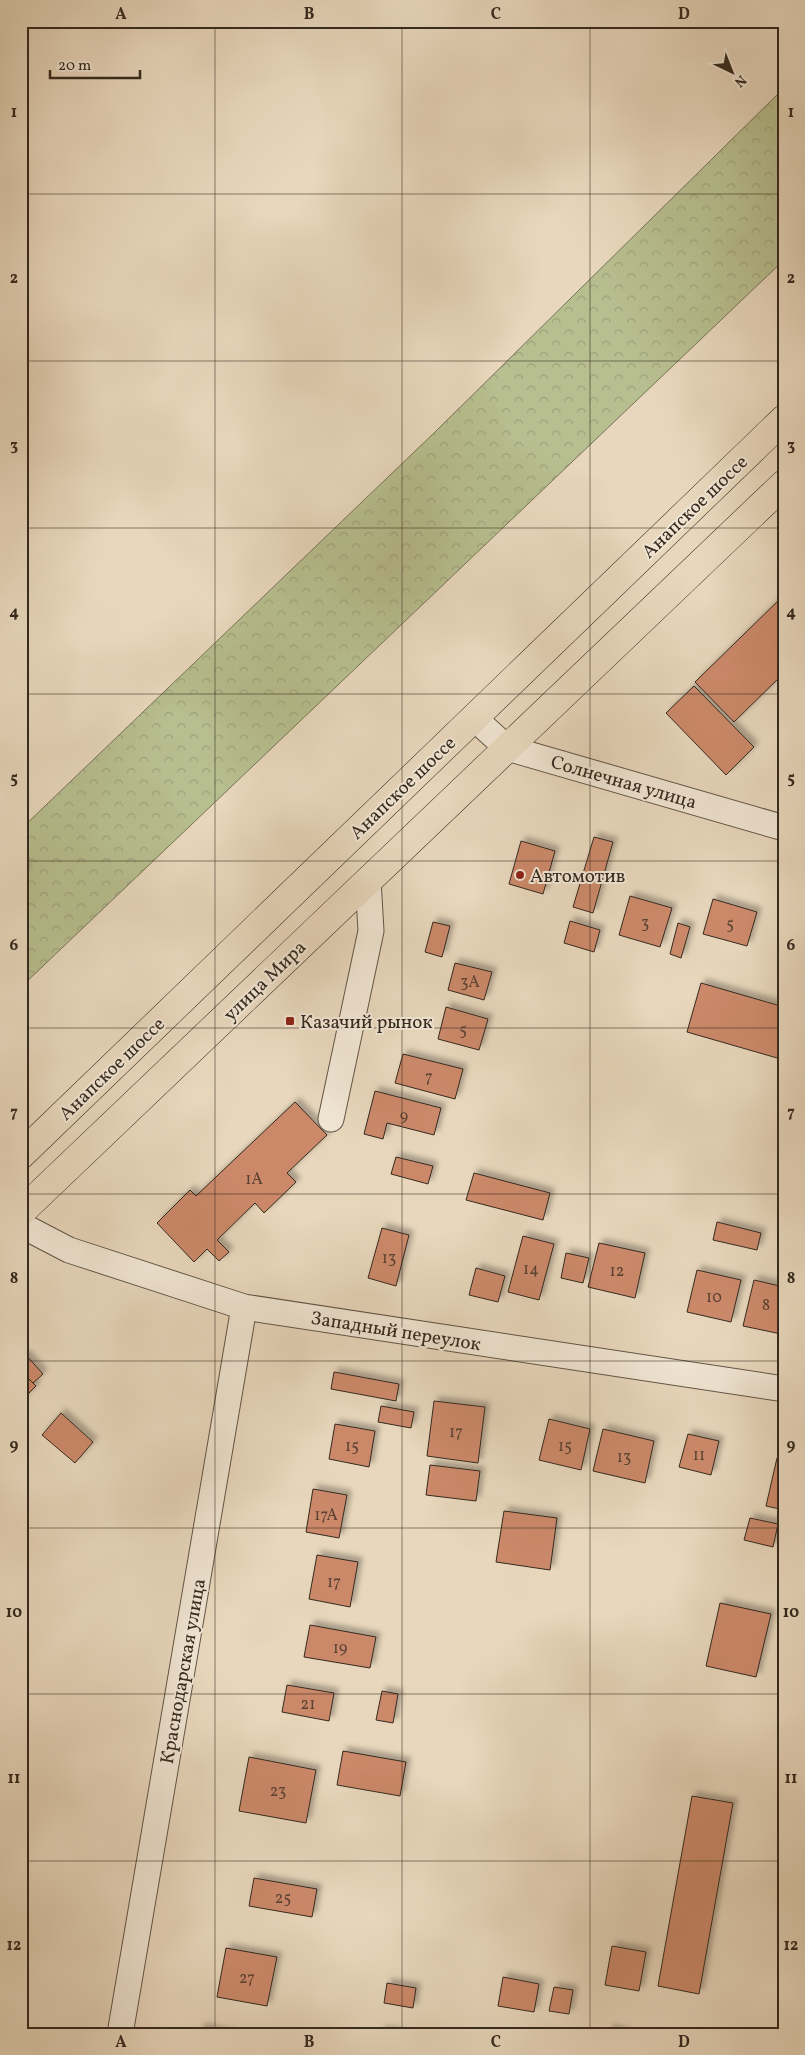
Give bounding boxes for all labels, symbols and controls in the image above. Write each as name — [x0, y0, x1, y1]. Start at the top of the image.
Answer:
text: A — [115, 4, 127, 26]
text: B — [304, 4, 315, 26]
text: C — [491, 4, 501, 26]
text: D — [678, 4, 690, 26]
scale bar — [50, 48, 140, 80]
north arrow — [708, 48, 758, 98]
text: 20 m — [58, 56, 91, 77]
text: N — [730, 70, 750, 91]
text: 1 — [11, 102, 17, 124]
text: 1 — [788, 102, 794, 124]
text: 2 — [10, 268, 18, 290]
text: 2 — [787, 268, 795, 290]
text: 3 — [10, 435, 18, 457]
text: 3 — [787, 435, 795, 457]
street label: Анапское шоссе — [637, 450, 754, 565]
text: 4 — [9, 602, 19, 624]
text: 4 — [786, 602, 796, 624]
street label: Анапское шоссе — [345, 731, 462, 846]
street label: Солнечная улица — [547, 750, 699, 816]
text: 5 — [10, 768, 18, 790]
text: 5 — [787, 768, 795, 790]
place label: Автомотив — [530, 864, 625, 890]
marker: Автомотив — [514, 869, 526, 881]
house number: 3 — [641, 913, 649, 935]
house number: 5 — [726, 914, 734, 936]
text: 6 — [10, 935, 19, 957]
street label: улица Мира — [218, 935, 313, 1028]
text: 6 — [787, 935, 796, 957]
house number: 3А — [460, 972, 480, 994]
place label: Казачий рынок — [300, 1010, 433, 1036]
street label: Анапское шоссе — [54, 1012, 171, 1127]
marker: Казачий рынок — [284, 1015, 296, 1027]
house number: 5 — [459, 1020, 467, 1042]
house number: 7 — [425, 1067, 433, 1089]
text: 7 — [10, 1102, 18, 1124]
text: 7 — [787, 1102, 795, 1124]
house number: 9 — [400, 1106, 408, 1128]
house number: 1А — [245, 1169, 263, 1191]
house number: 13 — [382, 1248, 396, 1270]
house number: 14 — [523, 1259, 539, 1281]
house number: 12 — [610, 1261, 624, 1283]
text: 8 — [10, 1268, 18, 1290]
text: 8 — [787, 1268, 795, 1290]
house number: 10 — [706, 1287, 722, 1309]
house number: 8 — [762, 1295, 770, 1317]
street label: Западный переулок — [309, 1306, 483, 1358]
house number: 17 — [449, 1422, 463, 1444]
text: 9 — [10, 1435, 19, 1457]
text: 9 — [787, 1435, 796, 1457]
house number: 15 — [345, 1436, 359, 1458]
house number: 15 — [558, 1436, 572, 1458]
house number: 11 — [693, 1445, 705, 1467]
house number: 13 — [617, 1447, 631, 1469]
house number: 17А — [314, 1505, 338, 1527]
house number: 17 — [327, 1572, 341, 1594]
street label: Краснодарская улица — [155, 1576, 213, 1766]
text: 10 — [6, 1602, 22, 1624]
text: 10 — [783, 1602, 799, 1624]
house number: 19 — [333, 1638, 347, 1660]
house number: 21 — [301, 1694, 315, 1716]
text: 11 — [8, 1768, 20, 1790]
text: 11 — [785, 1768, 797, 1790]
house number: 23 — [270, 1781, 286, 1803]
house number: 25 — [275, 1888, 291, 1910]
text: 12 — [7, 1935, 21, 1957]
text: 12 — [784, 1935, 798, 1957]
house number: 27 — [239, 1968, 255, 1990]
text: A — [115, 2032, 127, 2054]
text: B — [304, 2032, 315, 2054]
text: C — [491, 2032, 501, 2054]
text: D — [678, 2032, 690, 2054]

